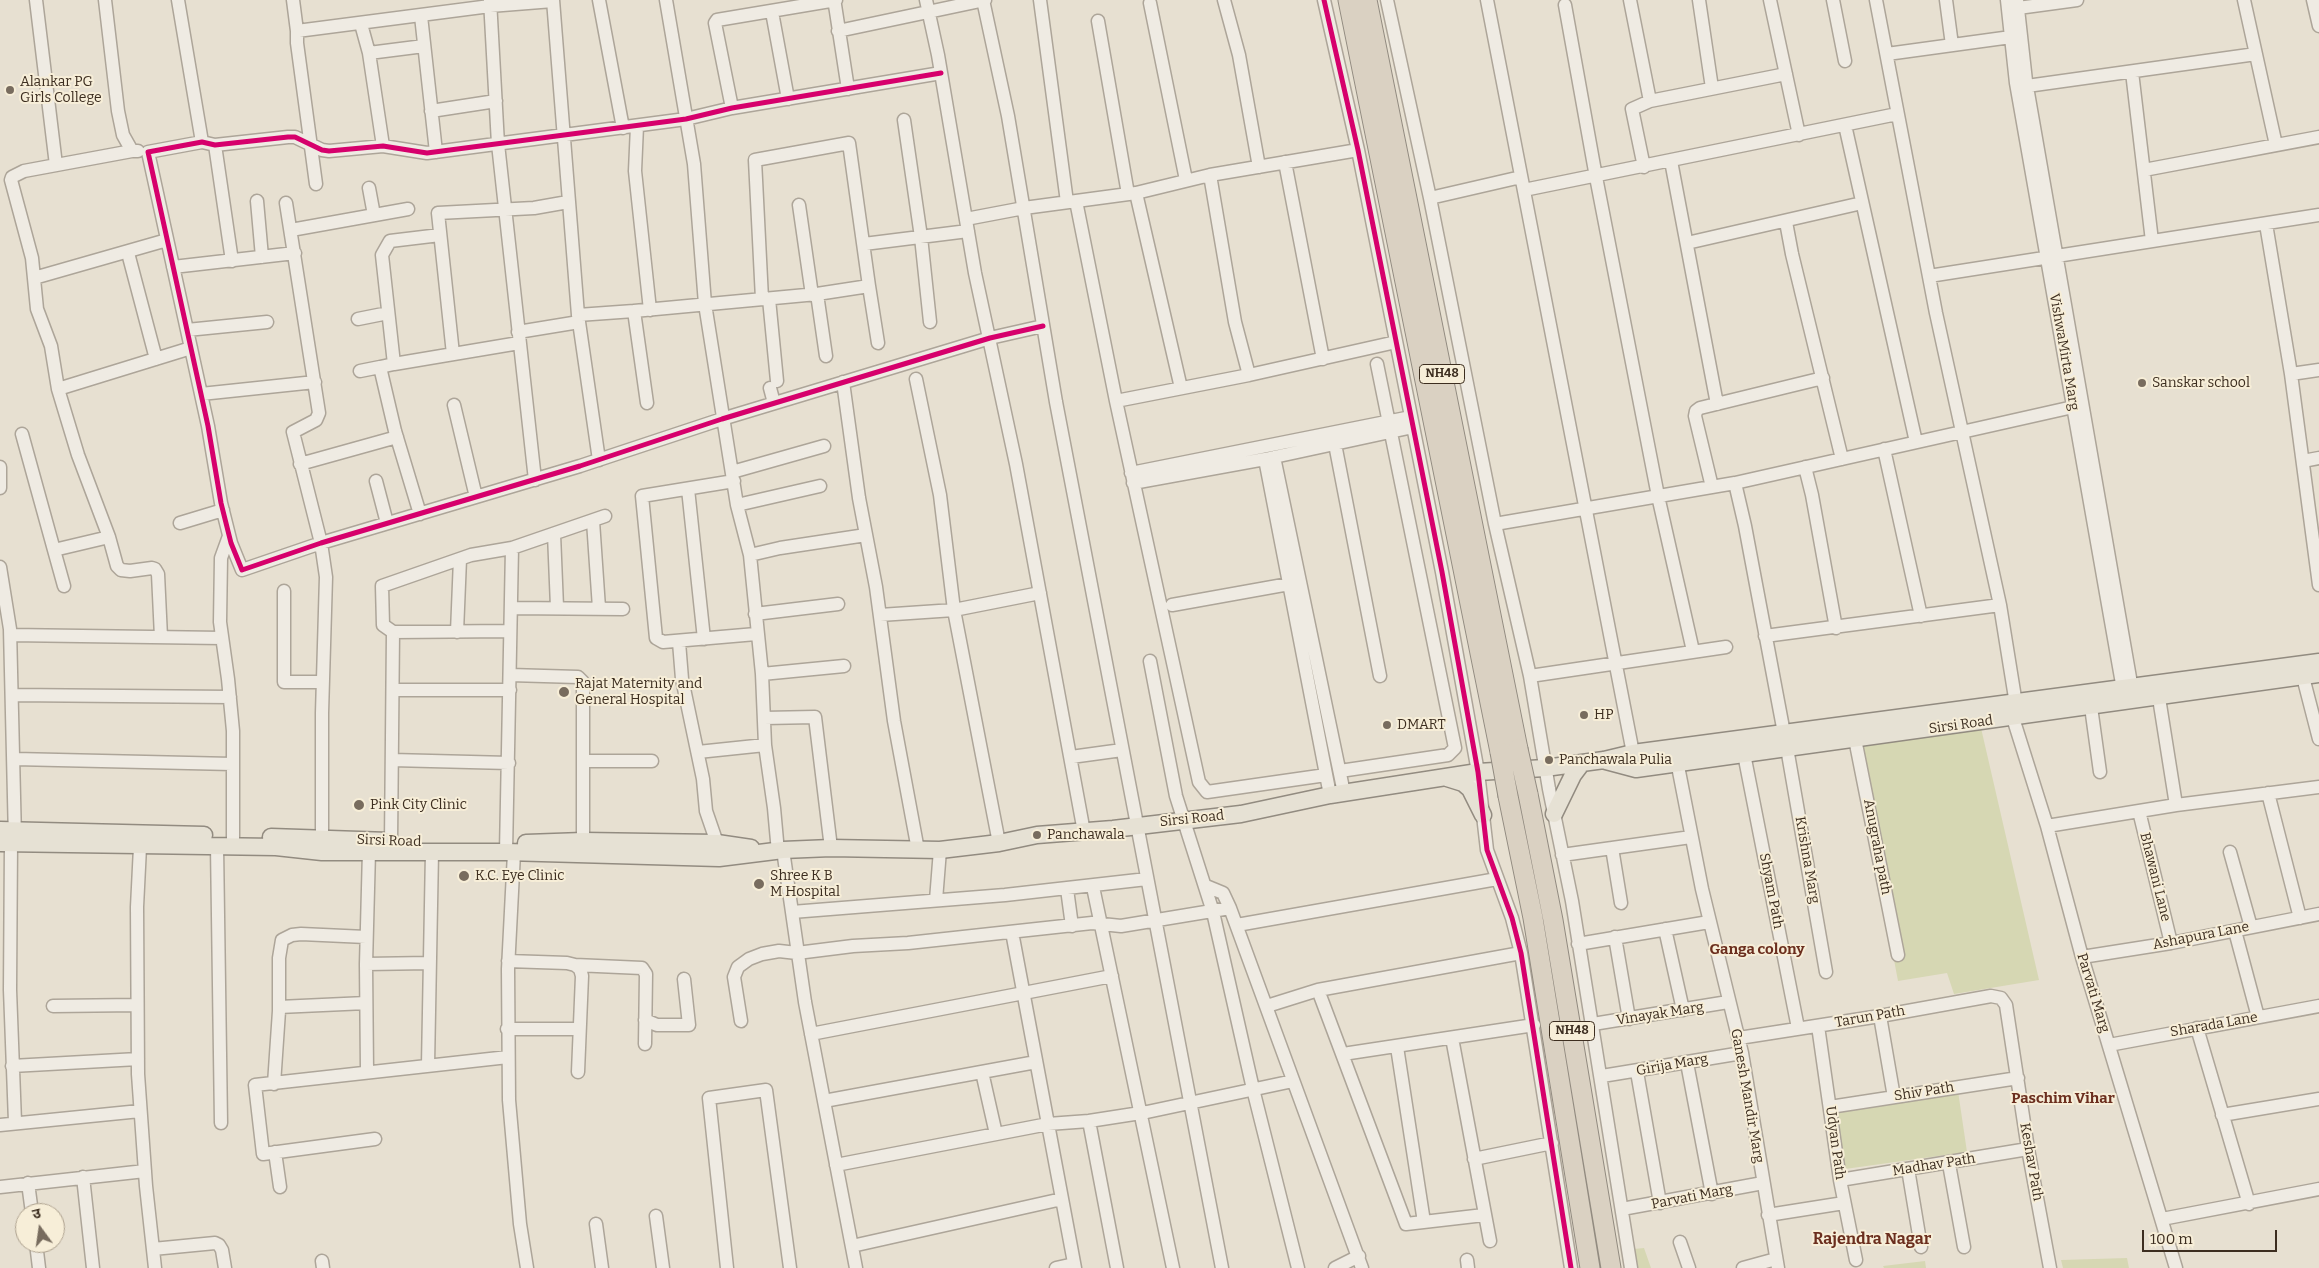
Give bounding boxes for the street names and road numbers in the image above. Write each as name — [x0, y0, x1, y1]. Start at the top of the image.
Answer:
street label: VishwaMirta Marg — [2045, 292, 2083, 412]
road number: NH48 — [1420, 364, 1464, 384]
street label: Sirsi Road — [1928, 712, 1994, 738]
street label: Anugraha path — [1859, 798, 1895, 896]
street label: Sirsi Road — [1159, 807, 1225, 831]
street label: Krishna Marg — [1791, 815, 1823, 905]
street label: Sirsi Road — [356, 831, 422, 851]
street label: Bhawani Lane — [2136, 831, 2174, 923]
street label: Shyam Path — [1755, 852, 1787, 930]
street label: Ashapura Lane — [2151, 918, 2251, 954]
street label: Parvati Marg — [2073, 951, 2113, 1035]
street label: Vinayak Marg — [1615, 999, 1705, 1029]
street label: Tarun Path — [1834, 1003, 1906, 1031]
street label: Sharada Lane — [2169, 1009, 2259, 1041]
road number: NH48 — [1550, 1021, 1594, 1040]
street label: Ganesh Mandir Marg — [1727, 1027, 1767, 1165]
street label: Girija Marg — [1635, 1050, 1709, 1080]
street label: Shiv Path — [1893, 1079, 1955, 1105]
street label: Udyan Path — [1822, 1105, 1848, 1181]
street label: Keshav Path — [2016, 1122, 2046, 1202]
street label: Madhav Path — [1891, 1150, 1977, 1180]
street label: Parvati Marg — [1650, 1181, 1734, 1213]

